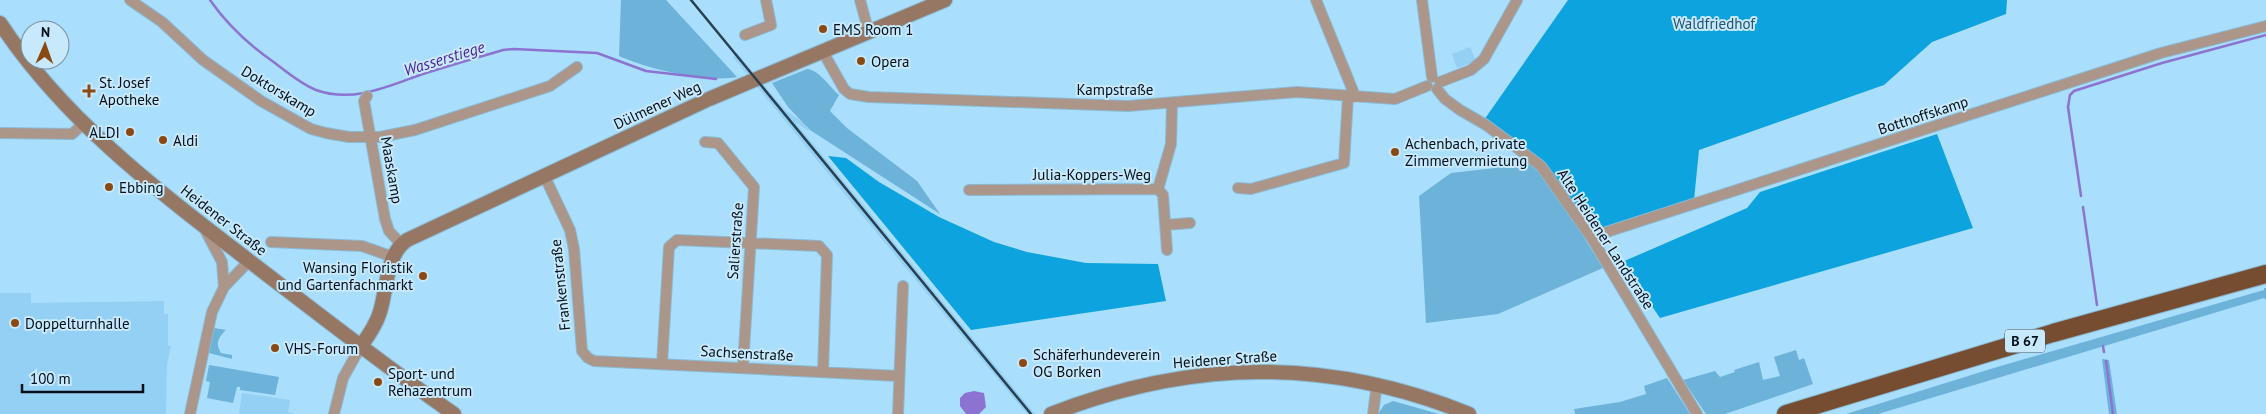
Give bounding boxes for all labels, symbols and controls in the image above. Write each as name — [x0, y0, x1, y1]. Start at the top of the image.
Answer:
park label: Waldfriedhof — [1673, 14, 1756, 33]
north arrow — [20, 20, 70, 70]
place label: EMS Room 1 — [833, 20, 914, 39]
text: N — [41, 23, 50, 41]
marker: EMS Room 1 — [817, 23, 829, 35]
water label: Wasserstiege — [401, 36, 488, 80]
place label: Opera — [871, 52, 910, 71]
marker: Opera — [855, 55, 867, 67]
street label: Doktorskamp — [238, 61, 320, 121]
place label: St. Josef Apotheke — [99, 73, 159, 109]
street label: Dülmener Weg — [610, 77, 704, 133]
street label: Kampstraße — [1077, 80, 1153, 99]
marker: St. Josef Apotheke — [83, 85, 95, 97]
street label: Botthoffskamp — [1875, 91, 1971, 139]
place label: ALDI — [89, 123, 120, 142]
marker: ALDI — [124, 126, 136, 138]
place label: Aldi — [173, 131, 198, 150]
marker: Aldi — [157, 134, 169, 146]
place label: Achenbach, private Zimmervermietung — [1405, 134, 1527, 170]
street label: Maaskamp — [377, 135, 407, 205]
marker: Achenbach, private Zimmervermietung — [1389, 146, 1401, 158]
street label: Julia-Koppers-Weg — [1032, 165, 1151, 184]
street label: Alte Heidener Landstraße — [1553, 165, 1659, 313]
place label: Ebbing — [119, 178, 164, 197]
street label: Heidener Straße — [177, 180, 271, 260]
marker: Ebbing — [103, 181, 115, 193]
street label: Salierstraße — [723, 202, 747, 280]
street label: Frankenstraße — [546, 238, 574, 332]
place label: Wansing Floristik und Gartenfachmarkt — [278, 258, 414, 294]
marker: Wansing Floristik und Gartenfachmarkt — [417, 270, 429, 282]
place label: Doppelturnhalle — [25, 314, 130, 333]
marker: Doppelturnhalle — [9, 317, 21, 329]
road number: B 67 — [2005, 330, 2045, 352]
place label: VHS-Forum — [284, 339, 358, 358]
street label: Sachsenstraße — [700, 341, 794, 365]
marker: VHS-Forum — [269, 342, 281, 354]
place label: Schäferhundeverein OG Borken — [1033, 345, 1160, 381]
street label: Heidener Straße — [1172, 346, 1278, 372]
marker: Schäferhundeverein OG Borken — [1017, 357, 1029, 369]
scale bar — [22, 362, 144, 394]
place label: Sport- und Rehazentrum — [388, 364, 472, 400]
text: 100 m — [30, 369, 71, 388]
marker: Sport- und Rehazentrum — [372, 376, 384, 388]

